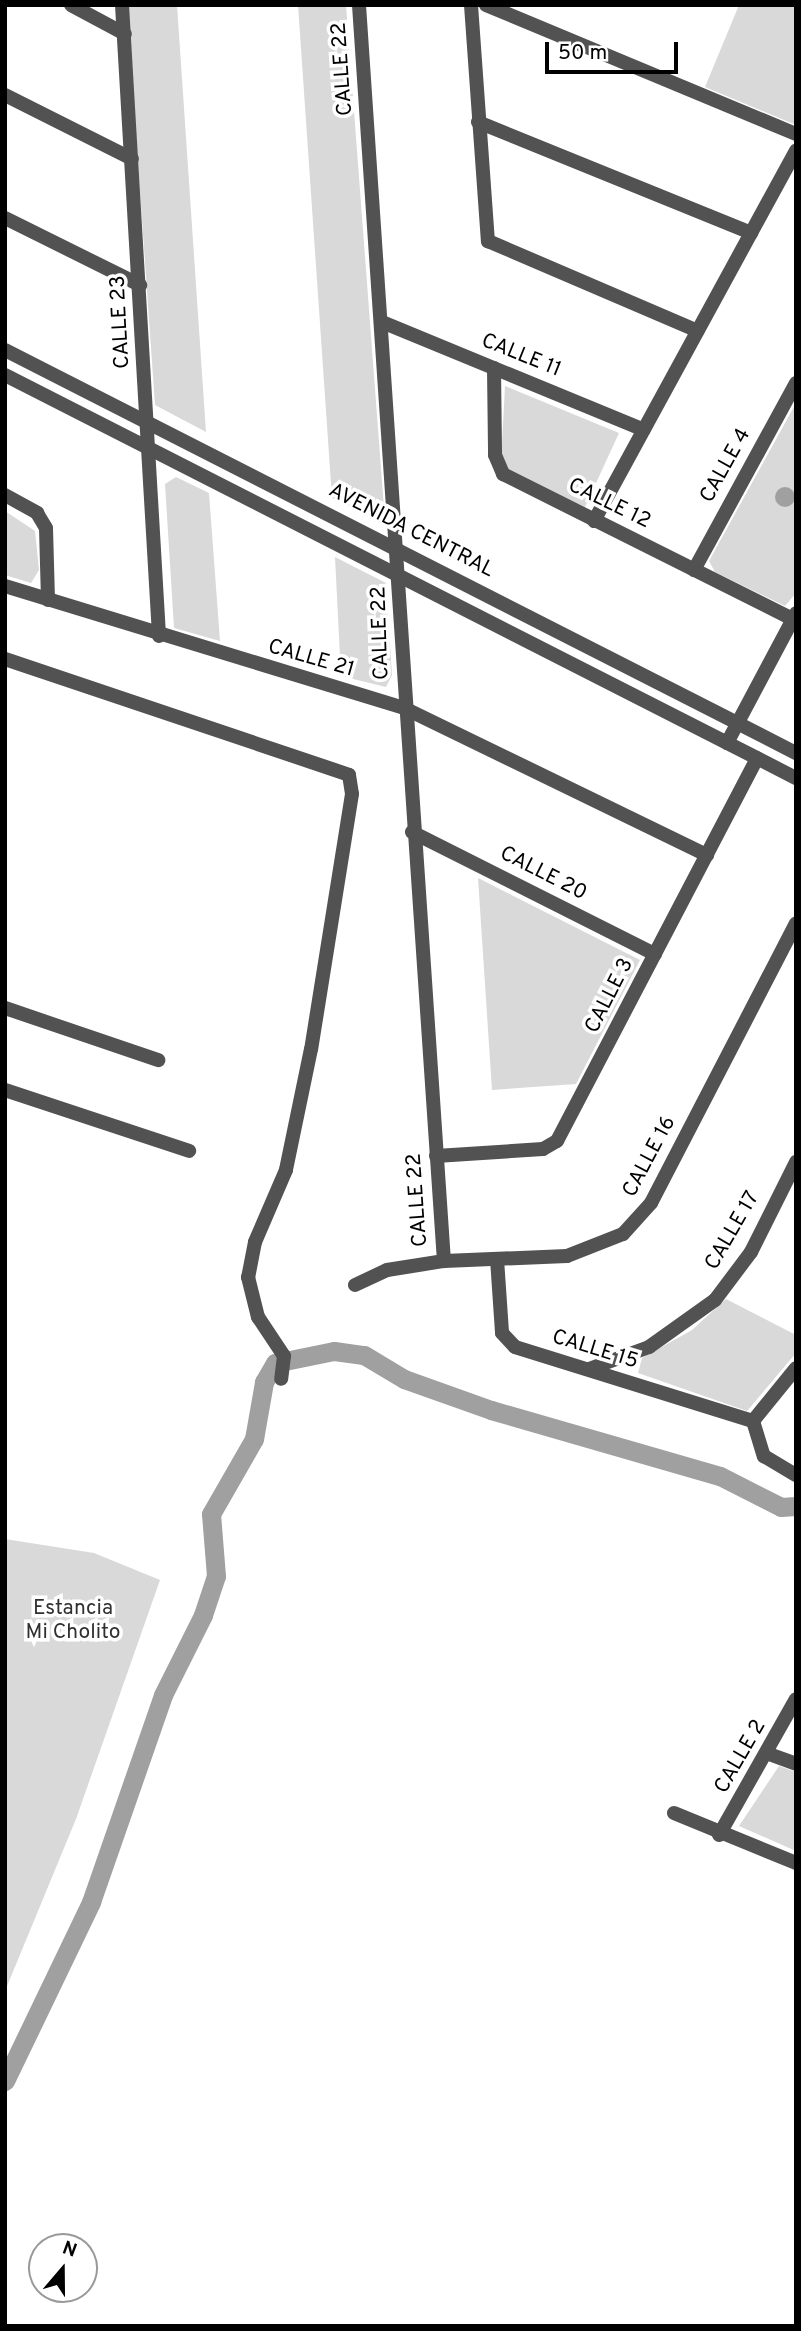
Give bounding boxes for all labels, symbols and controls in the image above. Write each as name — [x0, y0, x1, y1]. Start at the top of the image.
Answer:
street label: CALLE 22 — [327, 21, 359, 117]
scale bar — [549, 28, 682, 72]
text: 50 m — [558, 40, 607, 67]
street label: CALLE 23 — [106, 275, 136, 369]
street label: CALLE 11 — [477, 329, 565, 383]
street label: CALLE 4 — [695, 424, 757, 508]
street label: CALLE 12 — [564, 473, 654, 535]
street label: AVENIDA CENTRAL — [324, 478, 498, 584]
street label: CALLE 22 — [367, 586, 395, 680]
street label: CALLE 21 — [265, 635, 357, 683]
street label: CALLE 20 — [495, 841, 591, 907]
street label: CALLE 3 — [580, 954, 640, 1038]
street label: CALLE 16 — [618, 1112, 682, 1202]
street label: CALLE 22 — [402, 1152, 434, 1248]
street label: CALLE 17 — [700, 1187, 766, 1275]
street label: CALLE 15 — [549, 1325, 641, 1375]
park label: Estancia Mi Cholito — [26, 1596, 120, 1646]
street label: CALLE 2 — [710, 1716, 772, 1798]
north arrow — [28, 2233, 98, 2303]
text: N — [59, 2237, 80, 2264]

